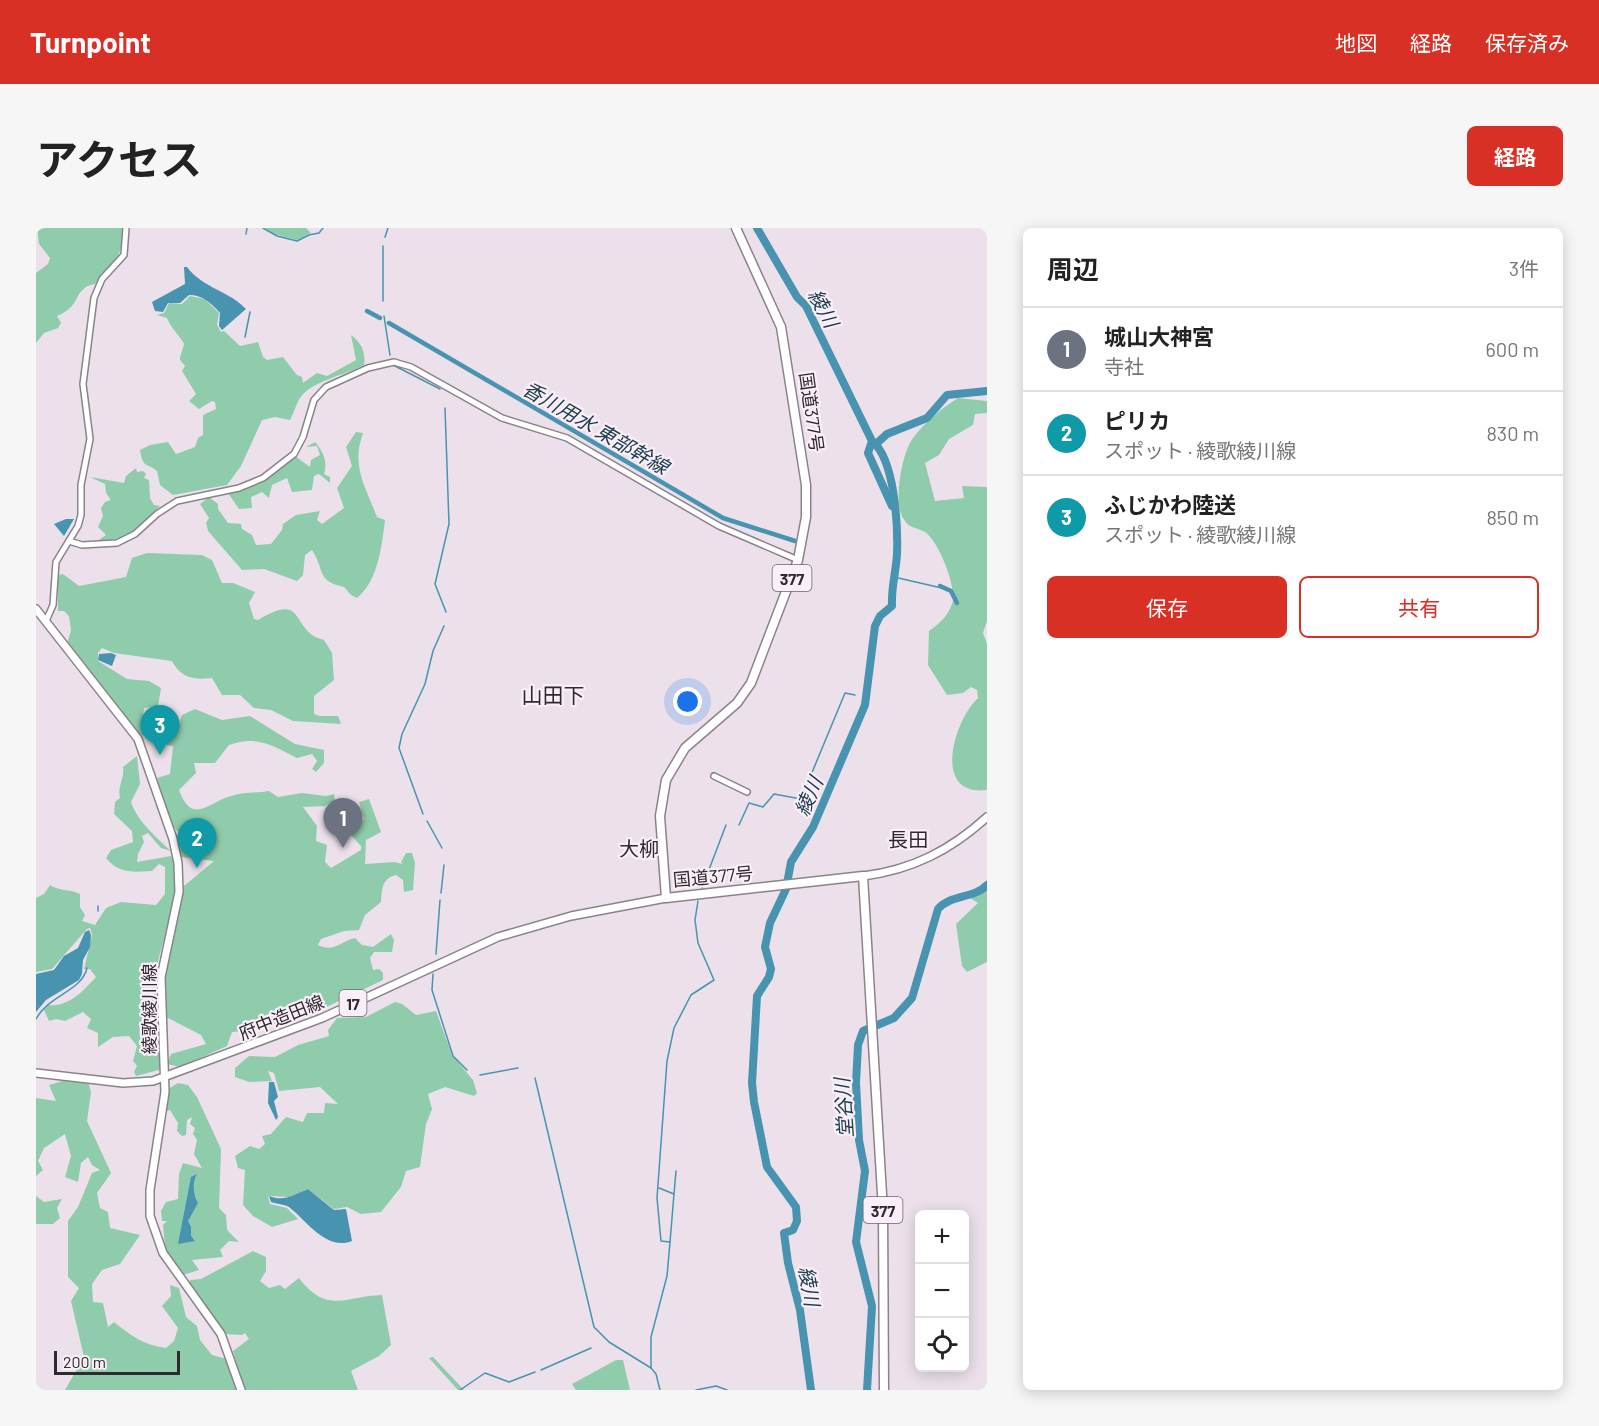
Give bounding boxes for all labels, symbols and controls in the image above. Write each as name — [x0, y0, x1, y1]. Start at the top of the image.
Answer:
text: Turnpoint — [30, 25, 151, 59]
text: 地図 — [1335, 30, 1377, 55]
text: 経路 — [1410, 30, 1452, 55]
text: 保存済み — [1485, 30, 1569, 55]
button: 経路 — [1467, 126, 1563, 186]
text: アクセス — [36, 133, 202, 183]
text: 周辺 — [1047, 253, 1099, 284]
text: 3件 — [1509, 256, 1539, 280]
water label: 綾川 — [804, 285, 845, 333]
text: 城山大神宮 — [1104, 323, 1214, 349]
text: 1 — [1063, 337, 1070, 361]
text: 600 m — [1486, 337, 1539, 361]
text: 寺社 — [1104, 354, 1144, 378]
street label: 国道377号 — [796, 371, 828, 453]
water label: 香川用水 東部幹線 — [519, 376, 676, 480]
text: ピリカ — [1104, 407, 1170, 433]
text: 2 — [1061, 421, 1072, 445]
text: 830 m — [1486, 421, 1539, 445]
text: スポット · 綾歌綾川線 — [1104, 438, 1296, 462]
text: ふじかわ陸送 — [1104, 491, 1236, 517]
text: 3 — [1061, 505, 1072, 529]
text: 850 m — [1486, 505, 1539, 529]
text: スポット · 綾歌綾川線 — [1104, 522, 1296, 546]
road number: 377 — [772, 565, 812, 591]
button: 保存 — [1047, 576, 1287, 638]
button: 共有 — [1299, 576, 1539, 638]
district label: 山田下 — [522, 682, 585, 707]
your location — [673, 687, 702, 716]
pin: 3 — [140, 706, 180, 755]
water label: 綾川 — [789, 771, 828, 819]
pin: 1 — [324, 798, 362, 848]
pin: 2 — [178, 818, 216, 868]
district label: 長田 — [888, 827, 928, 851]
district label: 大柳 — [619, 836, 659, 860]
street label: 国道377号 — [672, 862, 754, 890]
street label: 綾歌綾川線 — [138, 964, 160, 1054]
street label: 府中造田線 — [235, 990, 327, 1044]
road number: 17 — [340, 990, 366, 1016]
water label: 堂谷川 — [829, 1075, 857, 1139]
road number: 377 — [864, 1197, 902, 1223]
map controls — [915, 1210, 969, 1372]
button: + — [915, 1210, 969, 1264]
water label: 綾川 — [795, 1264, 826, 1310]
button: − — [915, 1264, 969, 1318]
button: locate — [915, 1318, 969, 1372]
scale bar — [54, 1348, 180, 1376]
text: 200 m — [63, 1352, 106, 1371]

